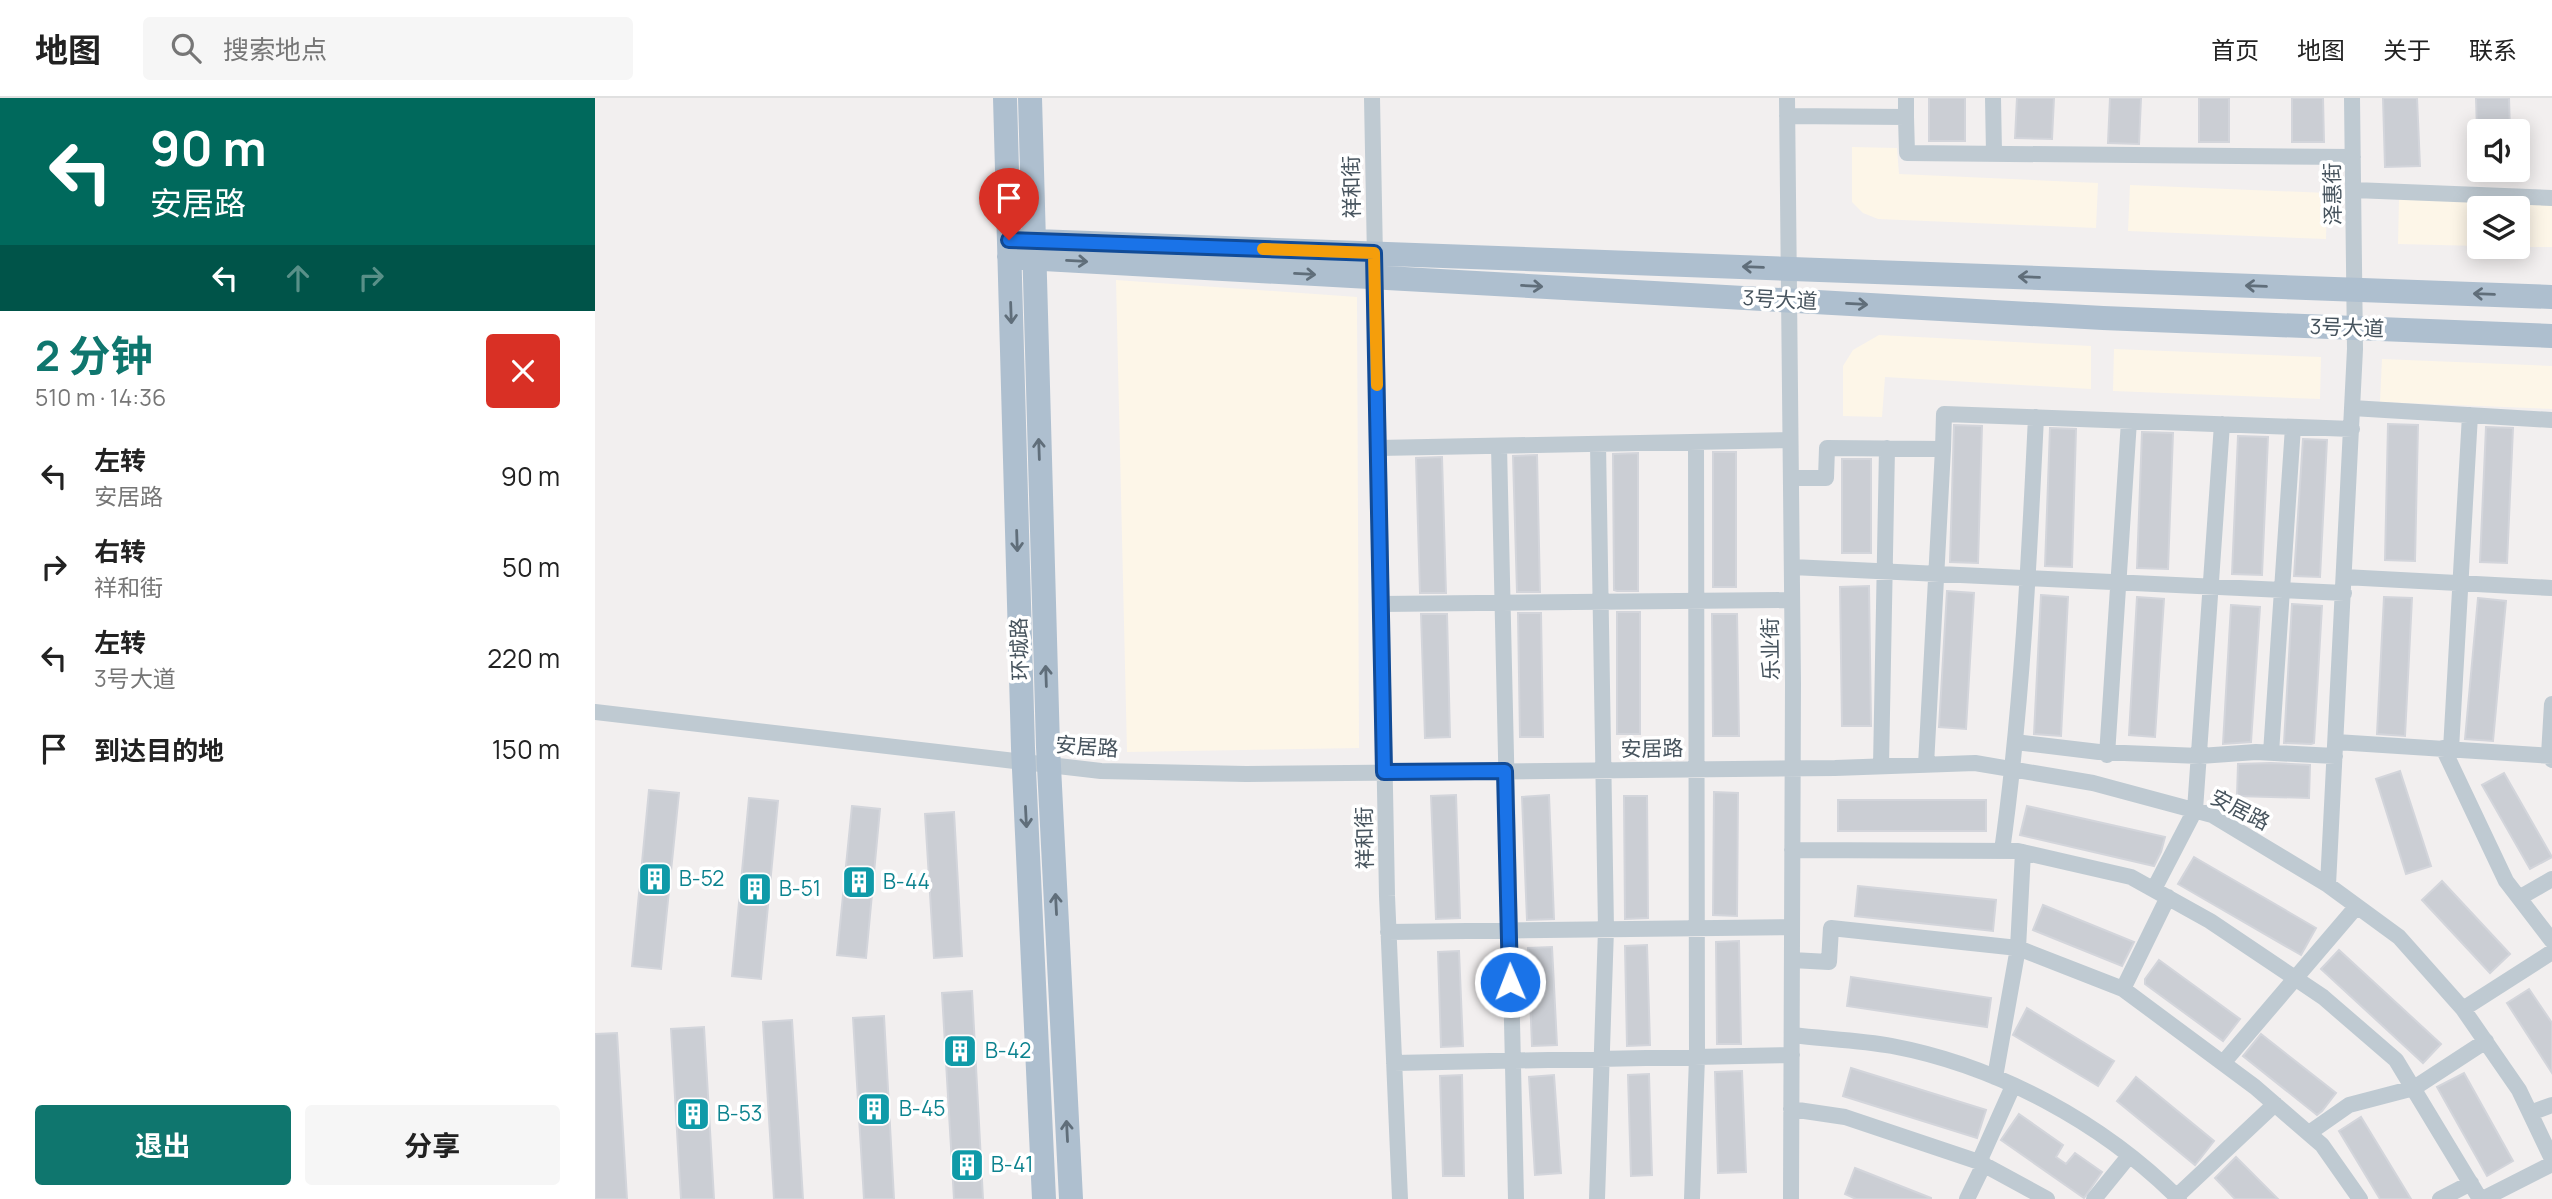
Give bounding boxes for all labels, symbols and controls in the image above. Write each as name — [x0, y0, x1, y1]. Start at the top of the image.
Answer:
search box — [143, 17, 633, 80]
text: 地图 — [35, 27, 101, 72]
icon: search — [167, 29, 205, 67]
text: 搜索地点 — [223, 31, 327, 67]
text: 首页 — [2211, 33, 2259, 66]
text: 地图 — [2297, 33, 2345, 66]
text: 关于 — [2383, 33, 2431, 66]
text: 联系 — [2469, 33, 2517, 66]
text: 90 m — [150, 114, 267, 181]
map controls — [2467, 119, 2530, 259]
button: sound — [2467, 119, 2530, 182]
icon: left — [35, 126, 126, 217]
street label: 祥和街 — [1336, 155, 1366, 219]
street label: 泽惠街 — [2317, 162, 2347, 226]
pin — [979, 168, 1039, 240]
icon: arrive — [990, 179, 1028, 217]
text: 安居路 — [150, 181, 246, 225]
button: layers — [2467, 196, 2530, 259]
one-way arrow — [1066, 254, 1089, 267]
icon: left — [206, 259, 244, 297]
icon: ahead — [279, 259, 317, 297]
icon: right — [352, 259, 390, 297]
one-way arrow — [1742, 260, 1765, 274]
one-way arrow — [1293, 267, 1316, 280]
one-way arrow — [2018, 271, 2041, 284]
one-way arrow — [2245, 279, 2268, 292]
one-way arrow — [1520, 280, 1543, 293]
street label: 3号大道 — [1742, 283, 1818, 315]
one-way arrow — [2473, 288, 2496, 301]
one-way arrow — [1845, 298, 1868, 311]
one-way arrow — [1004, 301, 1018, 324]
street label: 3号大道 — [2309, 312, 2385, 342]
text: 2 分钟 — [35, 326, 152, 384]
button: close — [486, 334, 560, 408]
text: 510 m · 14:36 — [35, 381, 166, 413]
one-way arrow — [1033, 438, 1046, 461]
text: 左转 — [94, 442, 146, 478]
icon: left — [35, 457, 73, 495]
text: 90 m — [501, 458, 560, 494]
text: 安居路 — [94, 480, 163, 512]
one-way arrow — [1010, 529, 1024, 552]
text: 右转 — [94, 533, 146, 569]
icon: right — [35, 548, 73, 586]
text: 50 m — [502, 549, 560, 585]
text: 祥和街 — [94, 571, 163, 603]
street label: 环城路 — [1004, 617, 1034, 681]
street label: 乐业街 — [1755, 617, 1785, 681]
text: 左转 — [94, 624, 146, 660]
icon: left — [35, 639, 73, 677]
text: 220 m — [487, 640, 560, 676]
text: 3号大道 — [94, 662, 176, 694]
one-way arrow — [1039, 665, 1052, 688]
icon: arrive — [35, 730, 73, 768]
street label: 安居路 — [1055, 730, 1119, 762]
text: 150 m — [492, 731, 560, 767]
text: 到达目的地 — [94, 732, 224, 768]
street label: 安居路 — [1620, 733, 1684, 763]
street label: 安居路 — [2206, 782, 2275, 836]
one-way arrow — [1019, 805, 1032, 828]
street label: 祥和街 — [1349, 806, 1379, 870]
building icon: B-52 — [636, 860, 674, 898]
building icon: B-44 — [840, 863, 878, 901]
place label: B-52 — [679, 864, 724, 892]
place label: B-44 — [883, 867, 930, 895]
building icon: B-51 — [736, 870, 774, 908]
place label: B-51 — [779, 874, 821, 902]
one-way arrow — [1049, 892, 1062, 915]
position arrow — [1473, 945, 1547, 1019]
building icon: B-42 — [941, 1032, 979, 1070]
place label: B-42 — [985, 1036, 1031, 1064]
building icon: B-45 — [855, 1090, 893, 1128]
place label: B-45 — [899, 1094, 945, 1122]
building icon: B-53 — [674, 1095, 712, 1133]
place label: B-53 — [717, 1099, 762, 1127]
button: 退出 — [35, 1105, 291, 1185]
button: 分享 — [305, 1105, 560, 1185]
one-way arrow — [1060, 1120, 1073, 1143]
building icon: B-41 — [948, 1146, 986, 1184]
place label: B-41 — [991, 1150, 1034, 1178]

